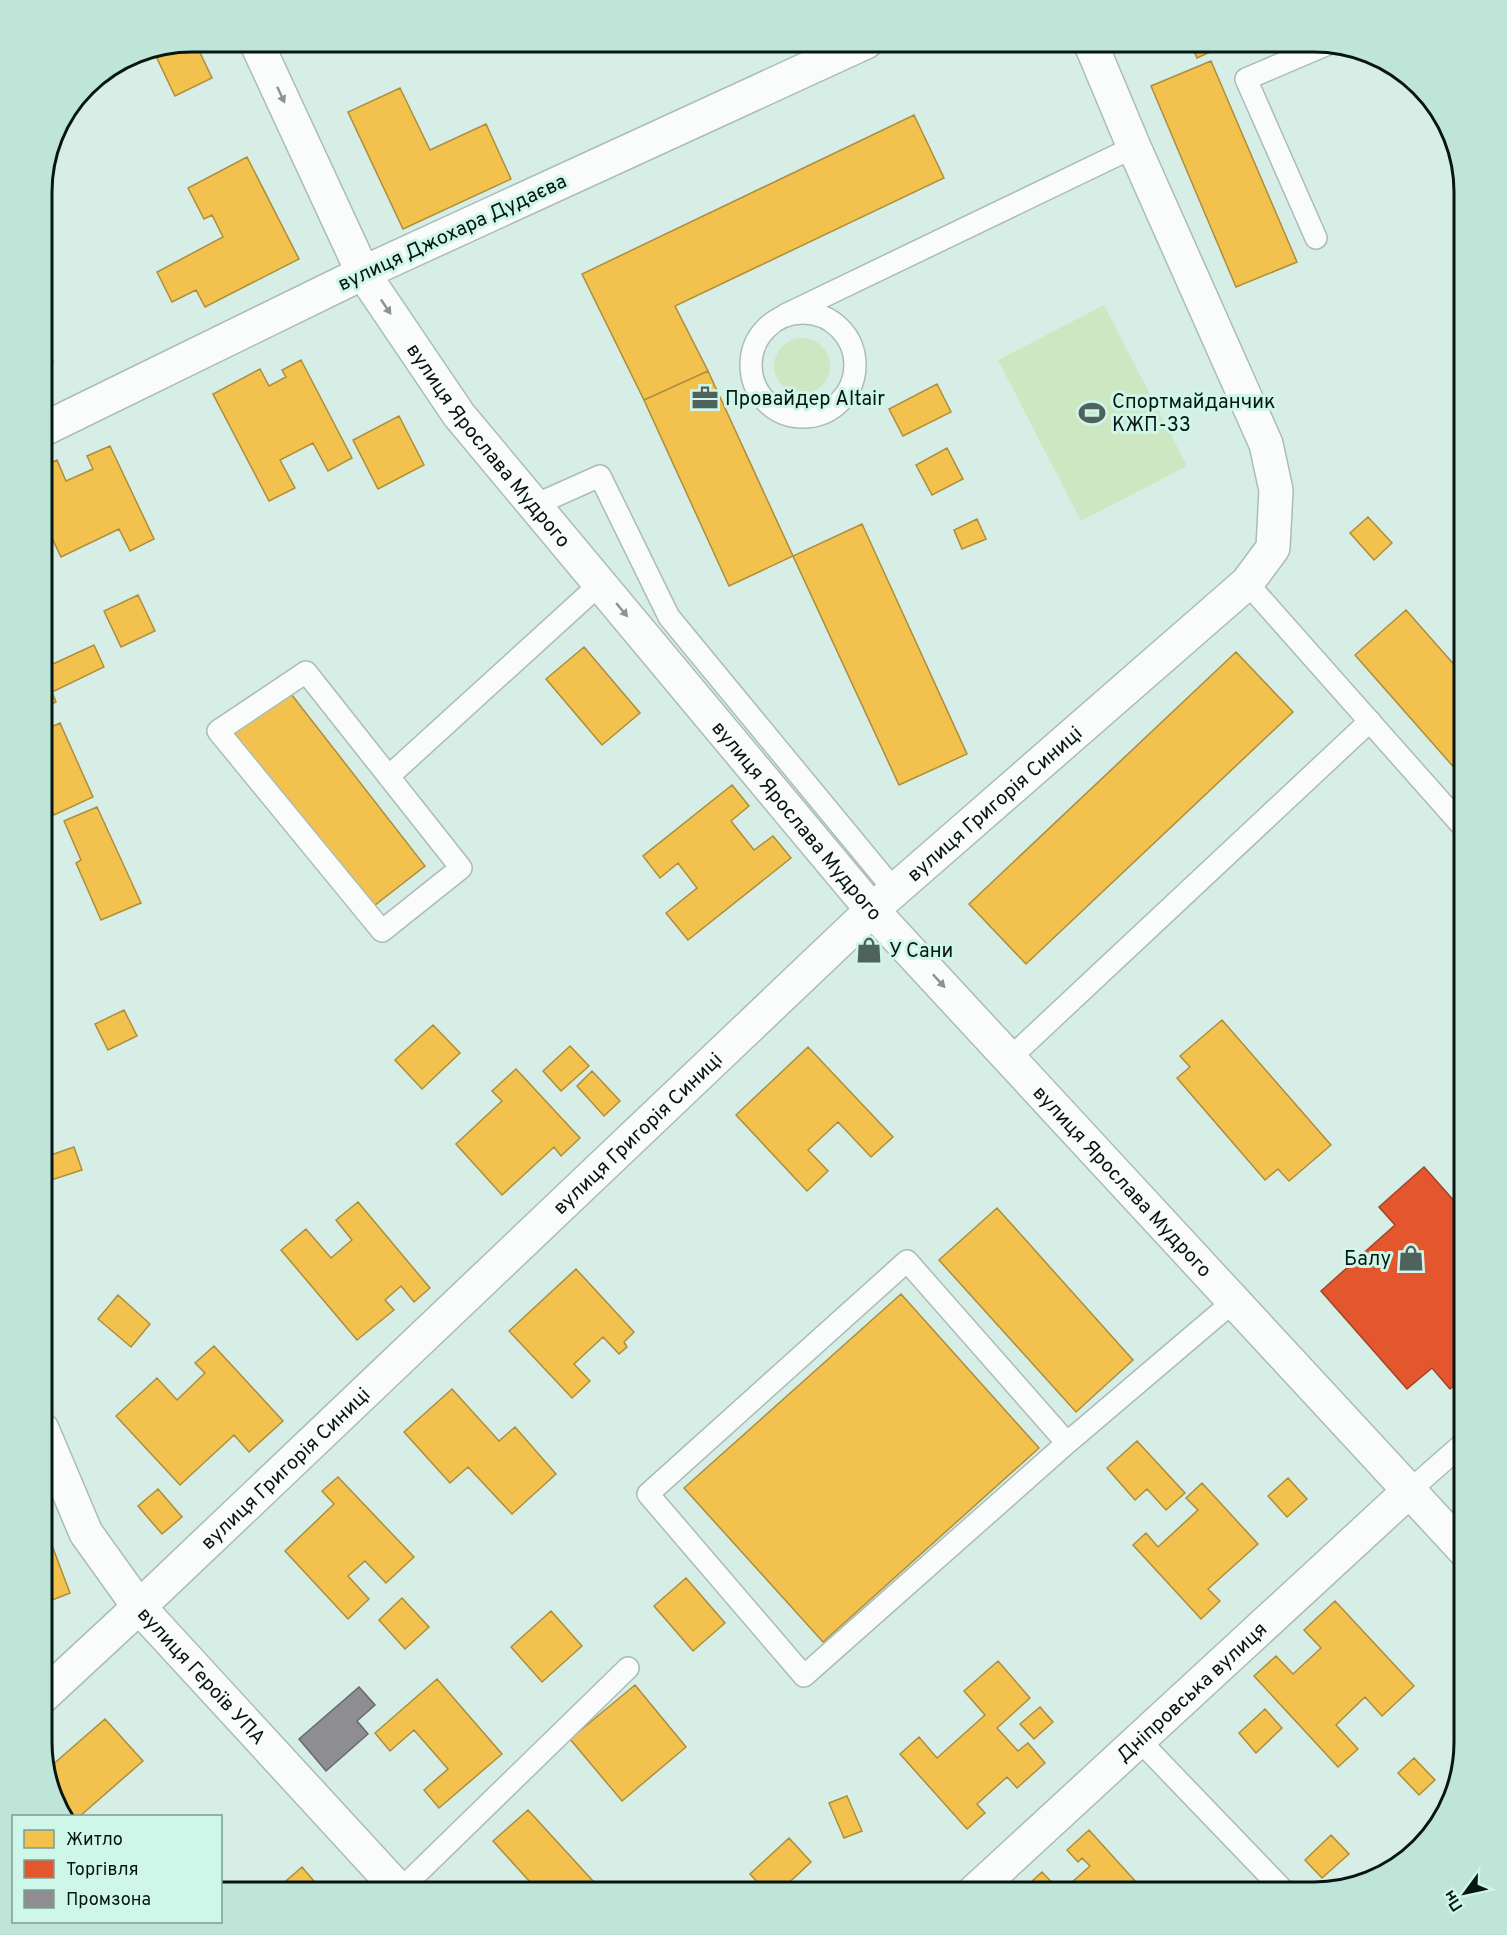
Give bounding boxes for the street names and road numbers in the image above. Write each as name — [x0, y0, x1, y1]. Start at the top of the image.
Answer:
street label: вулиця Джохара Дудаєва — [334, 169, 571, 298]
street label: вулиця Ярослава Мудрого — [399, 339, 575, 554]
street label: вулиця Ярослава Мудрого — [705, 716, 887, 927]
street label: вулиця Григорія Синиці — [902, 721, 1089, 888]
street label: вулиця Григорія Синиці — [548, 1048, 729, 1221]
street label: вулиця Ярослава Мудрого — [1026, 1081, 1217, 1284]
street label: вулиця Григорія Синиці — [196, 1383, 377, 1556]
street label: вулиця Героїв УПА — [131, 1602, 270, 1751]
street label: Дніпровська вулиця — [1112, 1617, 1274, 1769]

